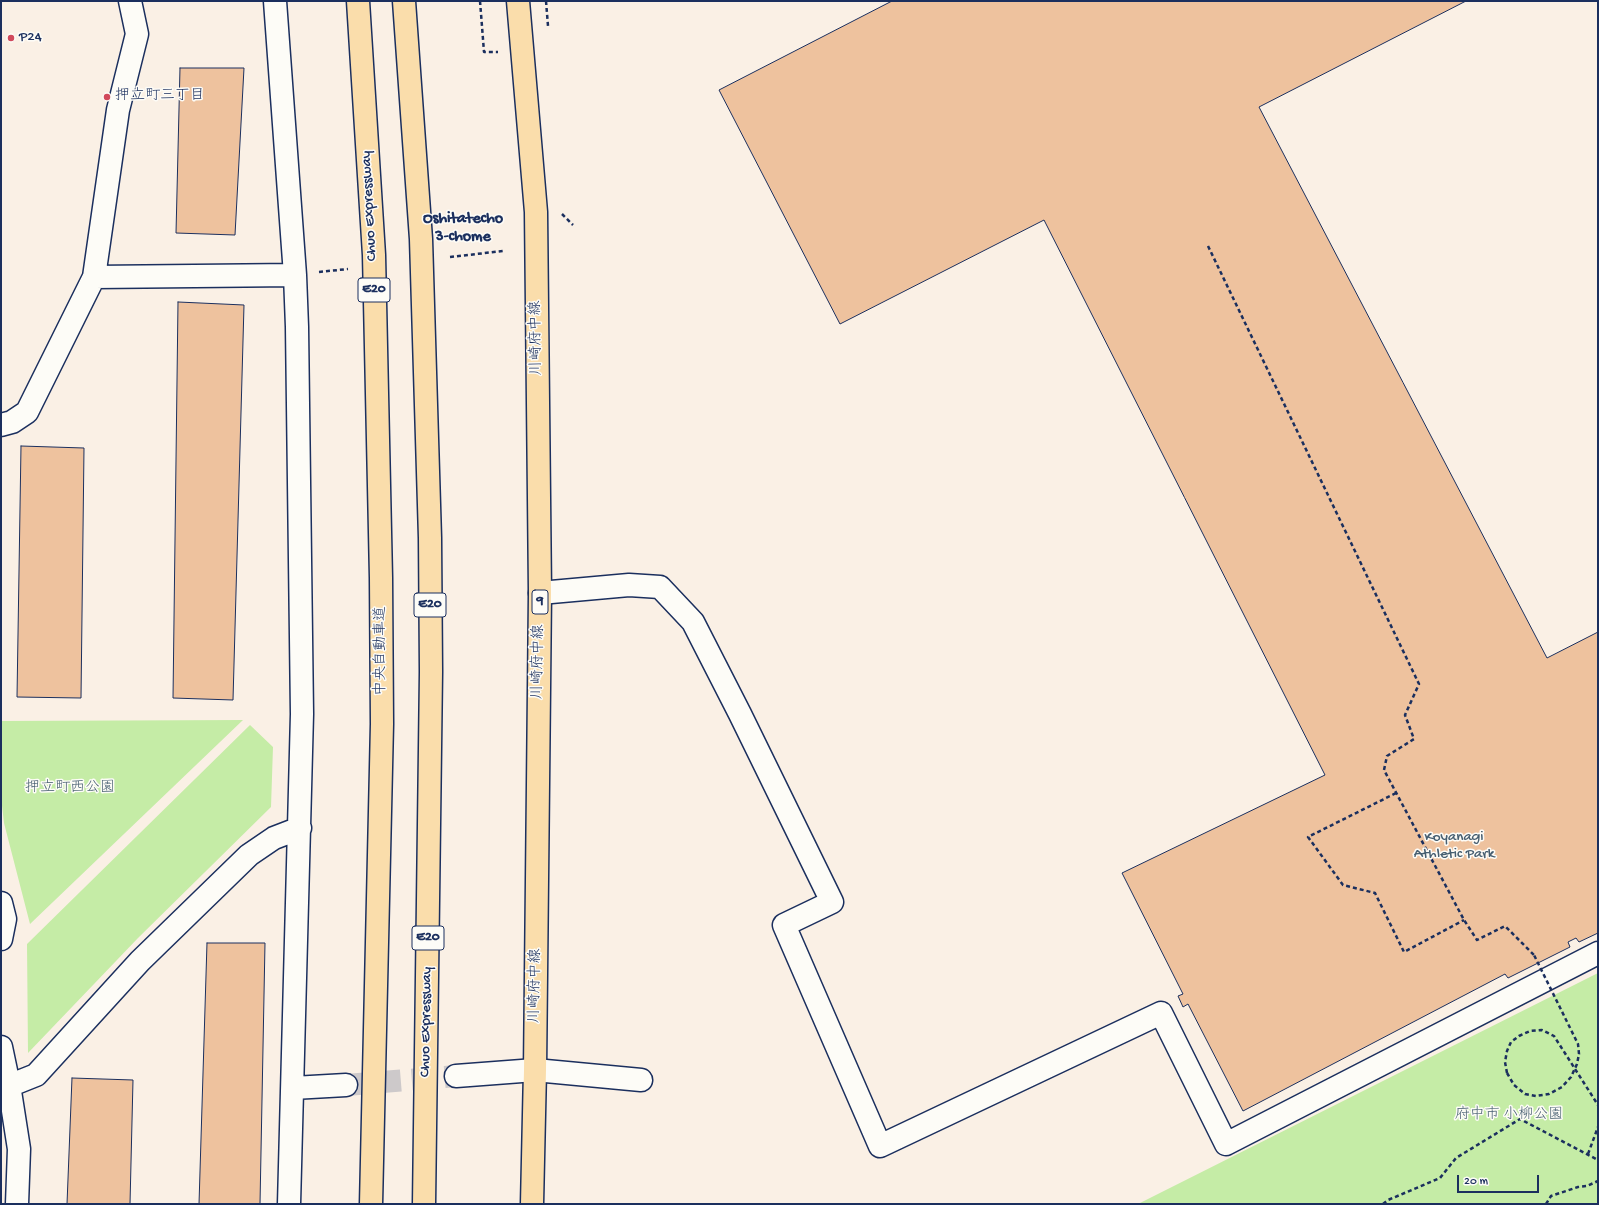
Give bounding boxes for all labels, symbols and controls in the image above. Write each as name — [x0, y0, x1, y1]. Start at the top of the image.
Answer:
place label: P24 — [19, 29, 42, 47]
marker: P24 — [6, 33, 16, 43]
place label: 押立町三丁目 — [115, 88, 205, 106]
marker: 押立町三丁目 — [102, 92, 112, 102]
street label: Chuo Expressway — [358, 150, 382, 262]
district label: Oshitatecho 3-chome — [423, 210, 503, 248]
road number: E20 — [358, 278, 390, 302]
street label: 川崎府中線 — [527, 300, 547, 376]
road number: 9 — [532, 590, 548, 614]
road number: E20 — [414, 593, 446, 617]
street label: 中央自動車道 — [373, 606, 391, 696]
street label: 川崎府中線 — [529, 624, 549, 700]
park label: 押立町西公園 — [25, 780, 115, 798]
park label: Koyanagi Athletic Park — [1414, 829, 1494, 864]
road number: E20 — [412, 926, 444, 950]
street label: 川崎府中線 — [526, 948, 546, 1024]
street label: Chuo Expressway — [417, 967, 437, 1077]
park label: 府中市 小柳公園 — [1455, 1107, 1563, 1125]
scale bar — [1459, 1167, 1541, 1193]
text: 20 m — [1464, 1175, 1488, 1189]

